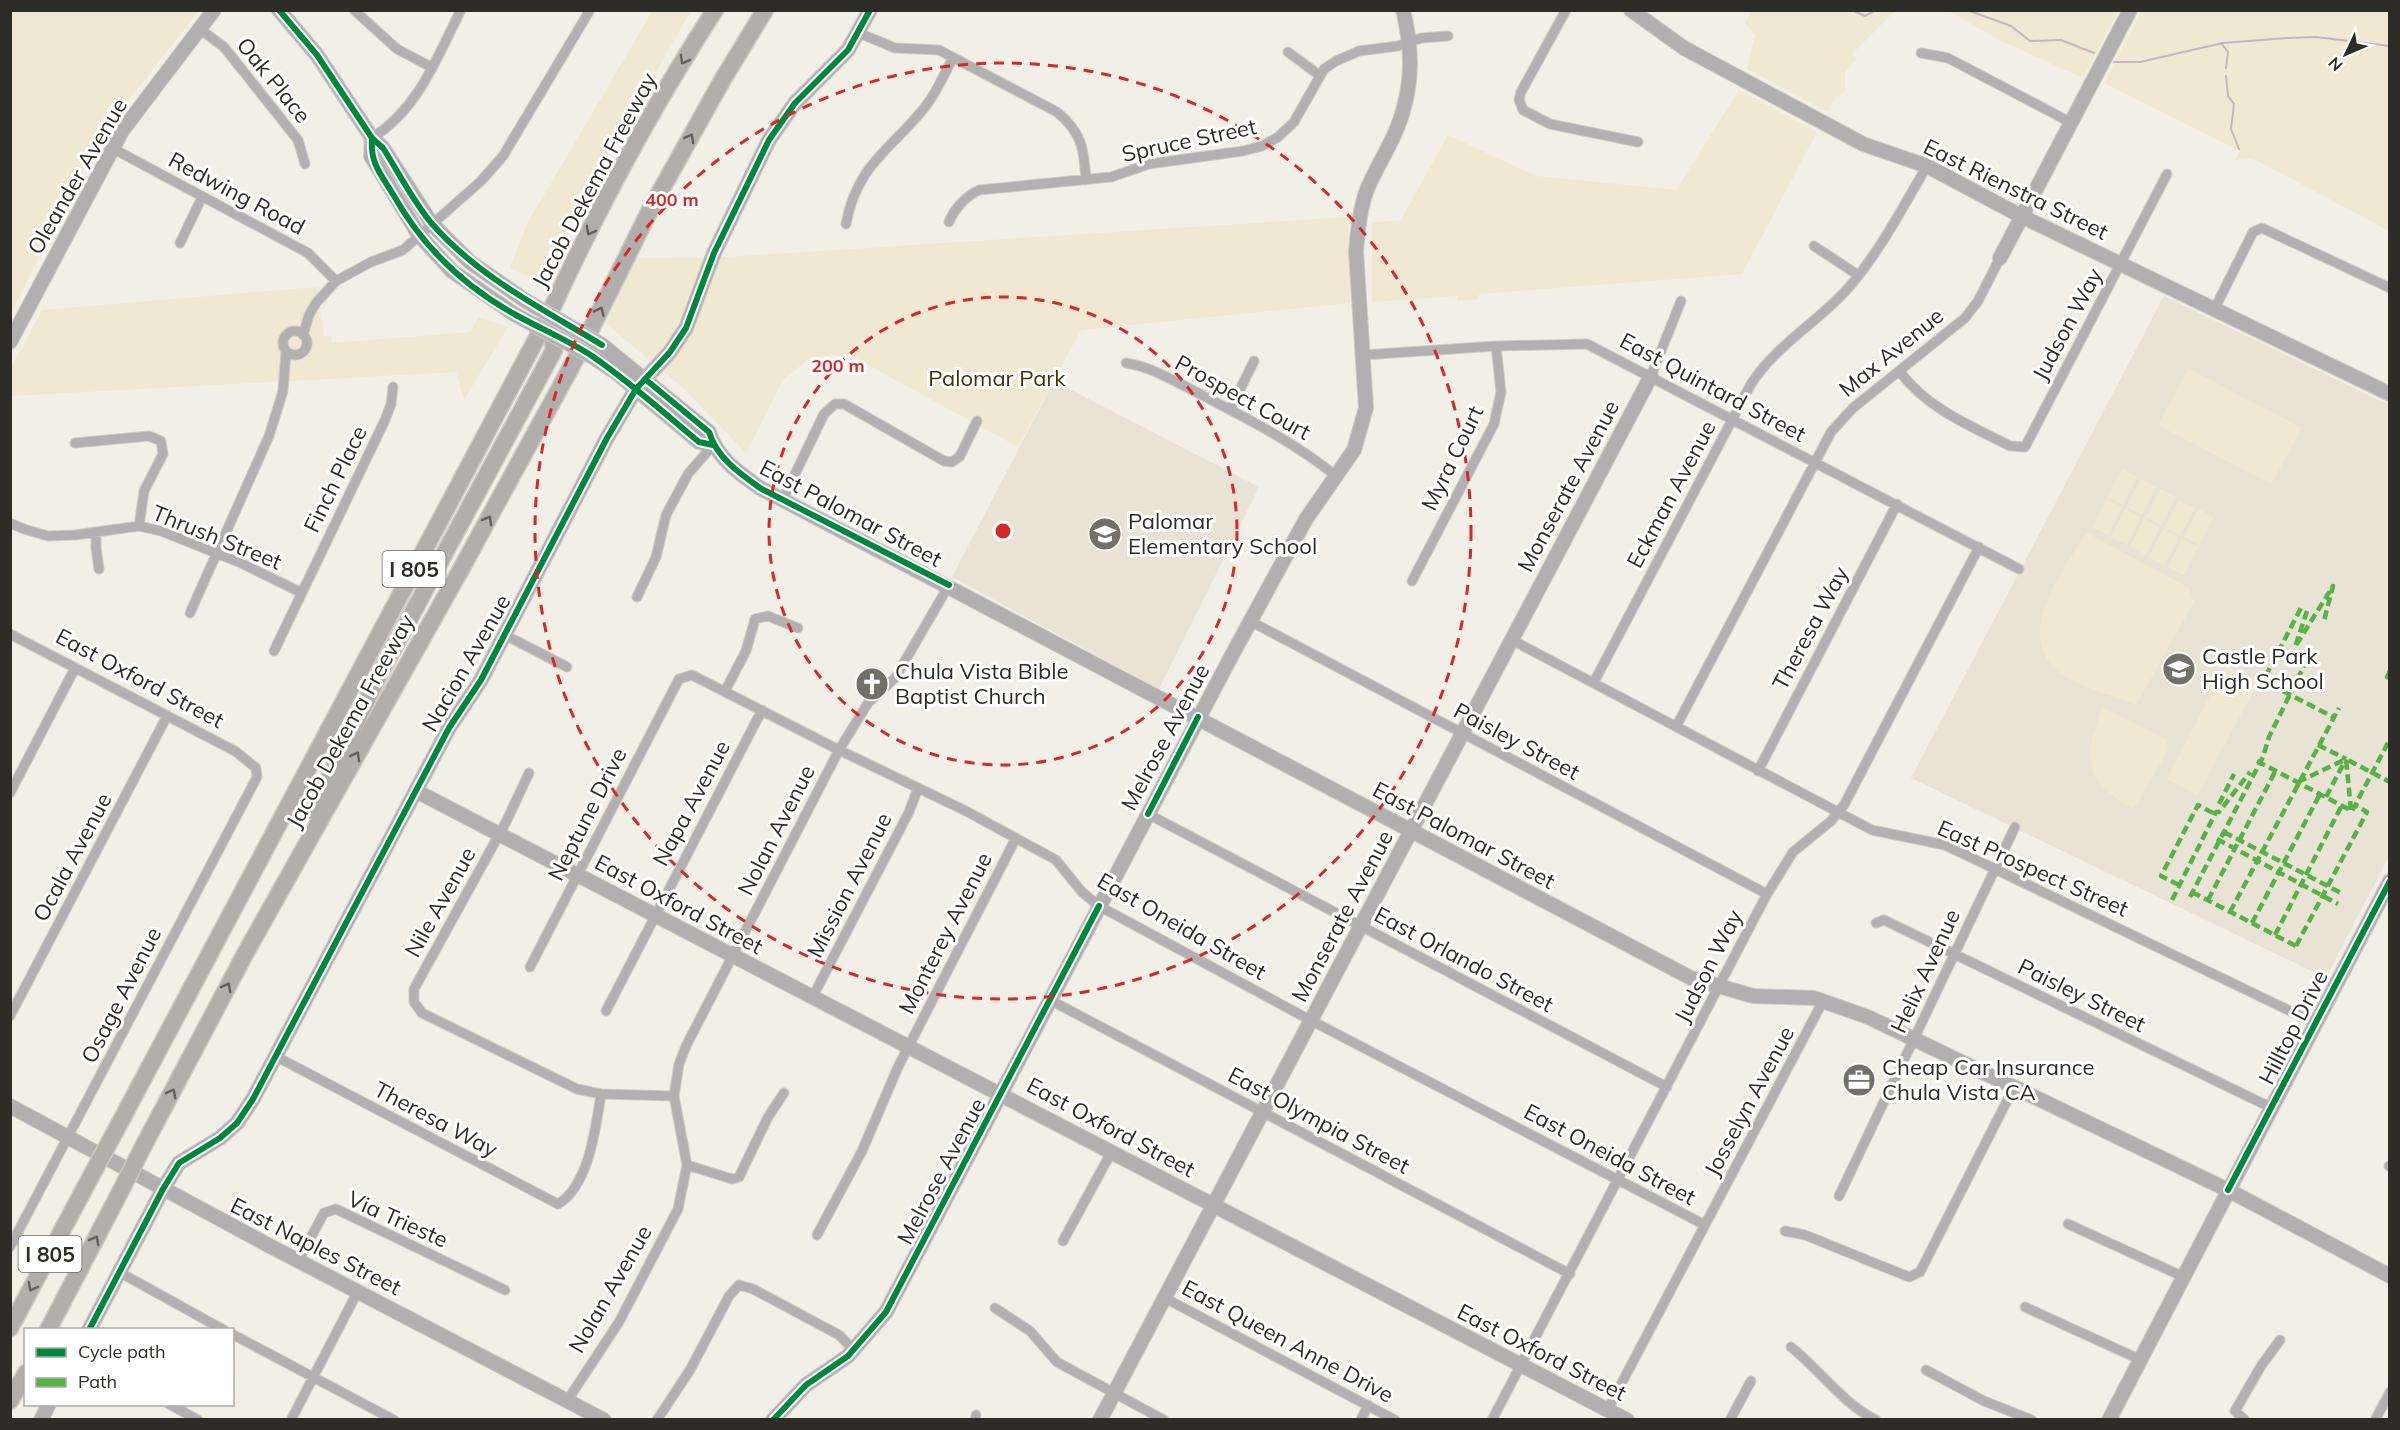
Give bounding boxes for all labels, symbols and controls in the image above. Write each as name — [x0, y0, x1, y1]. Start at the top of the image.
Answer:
north arrow — [2316, 24, 2376, 84]
street label: Oak Place — [231, 31, 317, 129]
text: N — [2324, 53, 2347, 76]
one-way arrow — [680, 54, 691, 64]
street label: Jacob Dekema Freeway — [525, 67, 663, 292]
street label: Oleander Avenue — [21, 93, 133, 259]
street label: Spruce Street — [1119, 112, 1259, 168]
street label: East Rienstra Street — [1919, 132, 2113, 246]
one-way arrow — [683, 133, 694, 144]
street label: Redwing Road — [164, 145, 310, 241]
text: 400 m — [645, 188, 699, 211]
one-way arrow — [586, 224, 597, 235]
street label: Judson Way — [2026, 263, 2108, 385]
street label: Max Avenue — [1833, 301, 1949, 403]
one-way arrow — [593, 306, 605, 317]
street label: East Quintard Street — [1615, 326, 1811, 448]
street label: Prospect Court — [1170, 348, 1316, 446]
text: 200 m — [811, 354, 865, 377]
park label: Palomar Park — [928, 364, 1066, 392]
street label: Monserate Avenue — [1511, 395, 1625, 577]
street label: Myra Court — [1415, 401, 1490, 515]
street label: Eckman Avenue — [1620, 416, 1722, 572]
street label: Finch Place — [297, 421, 373, 537]
street label: East Palomar Street — [755, 453, 947, 573]
street label: Thrush Street — [148, 498, 286, 576]
place label: Palomar Elementary School — [1128, 507, 1317, 560]
one-way arrow — [481, 515, 492, 526]
school or university icon: Palomar Elementary School — [1087, 516, 1123, 552]
centre of rings — [993, 521, 1013, 541]
road number: I 805 — [382, 551, 446, 587]
street label: Theresa Way — [1766, 561, 1854, 695]
street label: Nacion Avenue — [415, 589, 517, 737]
street label: Jacob Dekema Freeway — [280, 609, 421, 833]
street label: East Oxford Street — [51, 622, 229, 734]
place label: Castle Park High School — [2202, 642, 2324, 695]
school or university icon: Castle Park High School — [2161, 651, 2197, 687]
place label: Chula Vista Bible Baptist Church — [895, 657, 1068, 710]
street label: Melrose Avenue — [1115, 659, 1215, 815]
church icon: Chula Vista Bible Baptist Church — [854, 666, 890, 702]
street label: Paisley Street — [1449, 696, 1585, 786]
street label: Napa Avenue — [646, 735, 736, 871]
street label: Neptune Drive — [541, 743, 633, 885]
one-way arrow — [349, 752, 360, 763]
street label: Nolan Avenue — [731, 760, 821, 900]
street label: East Palomar Street — [1368, 775, 1560, 895]
street label: Ocala Avenue — [26, 788, 118, 926]
street label: Mission Avenue — [800, 808, 898, 962]
street label: East Prospect Street — [1933, 813, 2133, 923]
street label: Monserate Avenue — [1285, 825, 1399, 1007]
street label: Nile Avenue — [398, 842, 482, 962]
street label: East Oxford Street — [590, 848, 768, 960]
street label: Monterey Avenue — [892, 848, 998, 1018]
street label: East Oneida Street — [1093, 866, 1272, 986]
street label: East Orlando Street — [1370, 900, 1559, 1018]
street label: Judson Way — [1668, 904, 1749, 1027]
street label: Helix Avenue — [1884, 905, 1966, 1037]
street label: Osage Avenue — [75, 922, 167, 1068]
street label: Paisley Street — [2014, 952, 2151, 1038]
street label: Hilltop Drive — [2252, 965, 2334, 1089]
one-way arrow — [220, 983, 231, 993]
street label: Josselyn Avenue — [1698, 1021, 1800, 1181]
place label: Cheap Car Insurance Chula Vista CA — [1882, 1053, 2094, 1106]
street label: East Olympia Street — [1223, 1060, 1415, 1180]
office icon: Cheap Car Insurance Chula Vista CA — [1841, 1062, 1877, 1098]
street label: East Oxford Street — [1022, 1071, 1200, 1183]
street label: Theresa Way — [369, 1075, 503, 1163]
one-way arrow — [165, 1089, 176, 1099]
street label: Melrose Avenue — [891, 1093, 991, 1249]
street label: East Oneida Street — [1519, 1097, 1701, 1211]
street label: Via Trieste — [344, 1185, 452, 1253]
street label: East Naples Street — [226, 1191, 406, 1301]
street label: Nolan Avenue — [562, 1220, 658, 1358]
road number: I 805 — [19, 1236, 82, 1272]
one-way arrow — [88, 1236, 99, 1247]
street label: East Queen Anne Drive — [1178, 1273, 1398, 1409]
one-way arrow — [28, 1281, 39, 1292]
street label: East Oxford Street — [1453, 1297, 1632, 1407]
legend — [24, 1328, 234, 1406]
text: Cycle path — [78, 1340, 165, 1363]
text: Path — [78, 1370, 117, 1393]

